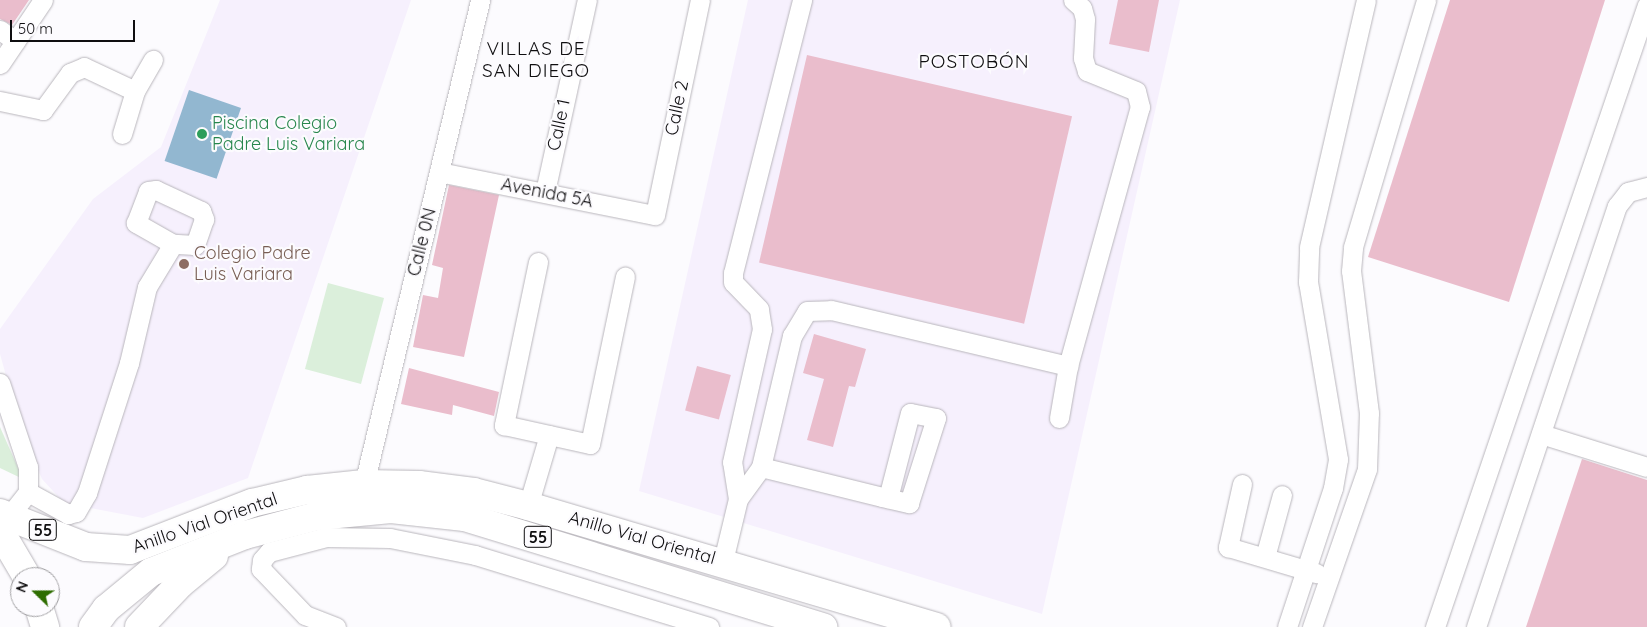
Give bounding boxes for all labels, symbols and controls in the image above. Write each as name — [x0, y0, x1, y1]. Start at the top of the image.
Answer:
scale bar — [12, 10, 138, 42]
text: 50 m — [18, 19, 53, 38]
district label: VILLAS DE SAN DIEGO — [481, 38, 591, 82]
district label: POSTOBÓN — [918, 51, 1030, 73]
street label: Calle 2 — [661, 78, 693, 138]
street label: Calle 1 — [543, 97, 575, 153]
place label: Piscina Colegio Padre Luis Variara — [212, 113, 365, 156]
marker: Piscina Colegio Padre Luis Variara — [196, 128, 208, 140]
street label: Avenida 5A — [499, 174, 595, 212]
street label: Calle 0N — [403, 206, 441, 278]
place label: Colegio Padre Luis Variara — [194, 243, 311, 286]
marker: Colegio Padre Luis Variara — [178, 258, 190, 270]
street label: Anillo Vial Oriental — [130, 488, 280, 558]
street label: Anillo Vial Oriental — [566, 507, 718, 569]
road number: 55 — [28, 516, 58, 544]
road number: 55 — [523, 524, 553, 550]
north arrow — [10, 567, 60, 617]
text: N — [12, 579, 32, 595]

